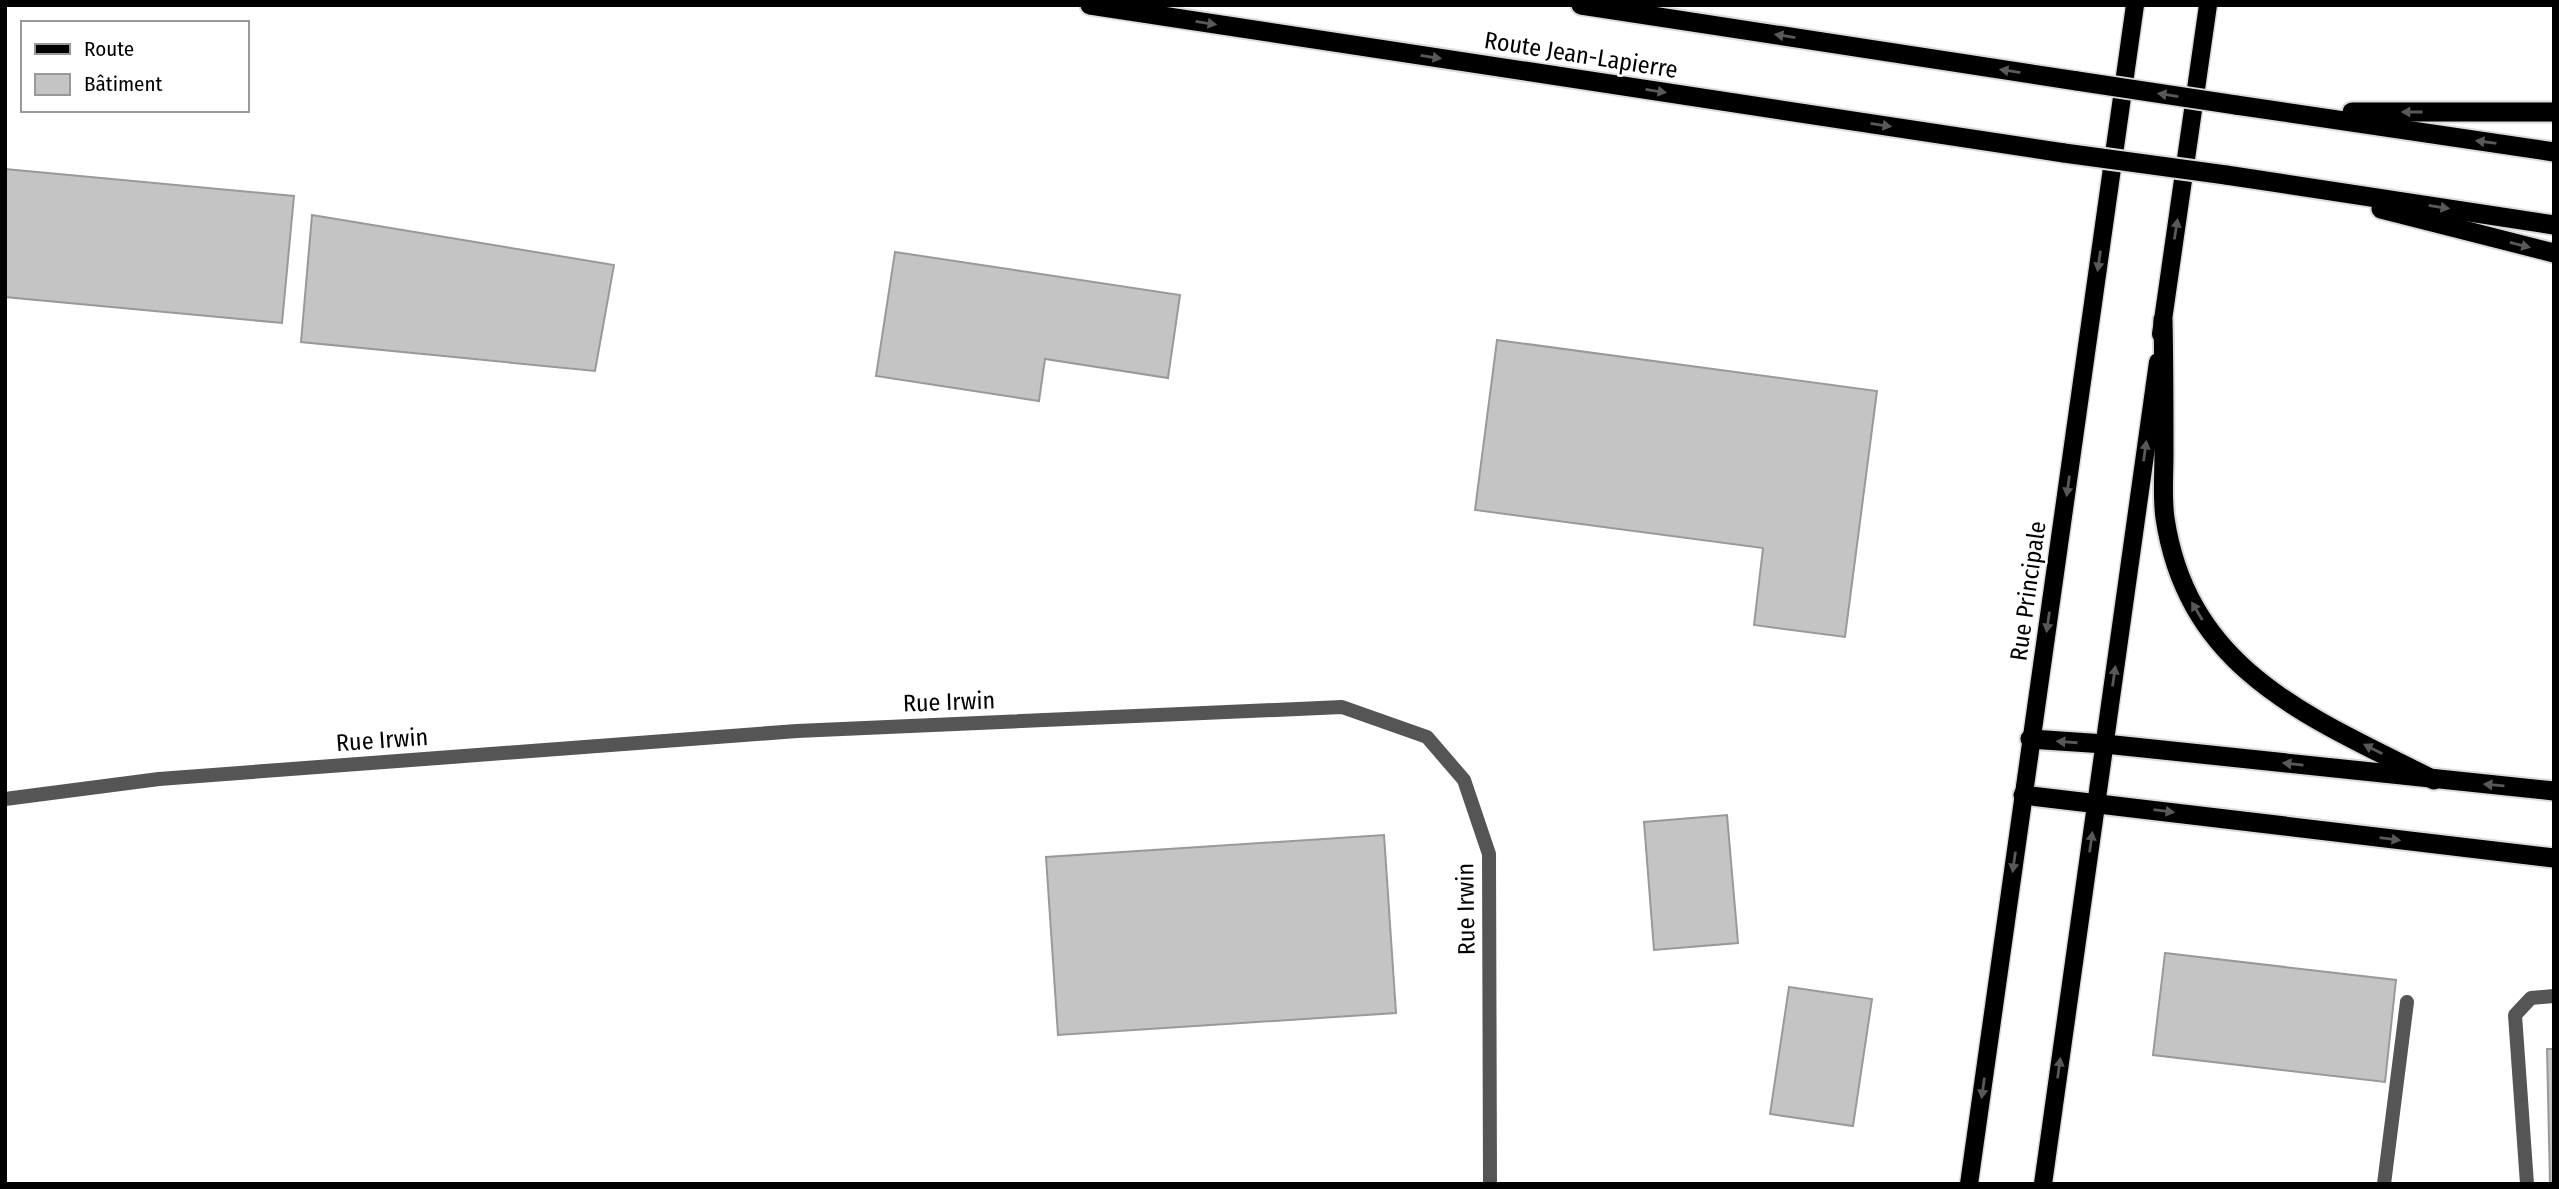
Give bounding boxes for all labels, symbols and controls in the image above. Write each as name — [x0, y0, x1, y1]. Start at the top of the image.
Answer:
one-way arrow — [1195, 18, 1217, 29]
legend — [21, 21, 248, 112]
street label: Route Jean-Lapierre — [1482, 26, 1680, 84]
one-way arrow — [1774, 31, 1796, 42]
text: Route — [84, 36, 134, 62]
one-way arrow — [1420, 52, 1442, 63]
one-way arrow — [1999, 65, 2021, 76]
text: Bâtiment — [84, 71, 163, 97]
one-way arrow — [1645, 86, 1667, 97]
one-way arrow — [2157, 89, 2179, 100]
one-way arrow — [2401, 106, 2423, 118]
one-way arrow — [1870, 120, 1892, 131]
one-way arrow — [2475, 136, 2497, 147]
one-way arrow — [2428, 202, 2450, 213]
one-way arrow — [2171, 217, 2182, 239]
one-way arrow — [2510, 239, 2532, 250]
one-way arrow — [2094, 250, 2105, 272]
one-way arrow — [2140, 440, 2151, 462]
one-way arrow — [2062, 475, 2073, 497]
street label: Rue Principale — [2004, 519, 2052, 663]
one-way arrow — [2191, 602, 2203, 621]
one-way arrow — [2042, 611, 2053, 633]
one-way arrow — [2109, 665, 2120, 687]
street label: Rue Irwin — [902, 686, 996, 718]
street label: Rue Irwin — [335, 723, 429, 757]
one-way arrow — [2056, 736, 2078, 747]
one-way arrow — [2363, 743, 2383, 754]
one-way arrow — [2282, 759, 2304, 770]
one-way arrow — [2483, 780, 2505, 791]
one-way arrow — [2153, 805, 2175, 816]
one-way arrow — [2085, 831, 2096, 853]
one-way arrow — [2379, 833, 2401, 844]
one-way arrow — [2008, 851, 2019, 873]
street label: Rue Irwin — [1451, 863, 1481, 955]
one-way arrow — [2054, 1057, 2065, 1079]
one-way arrow — [1977, 1077, 1988, 1099]

